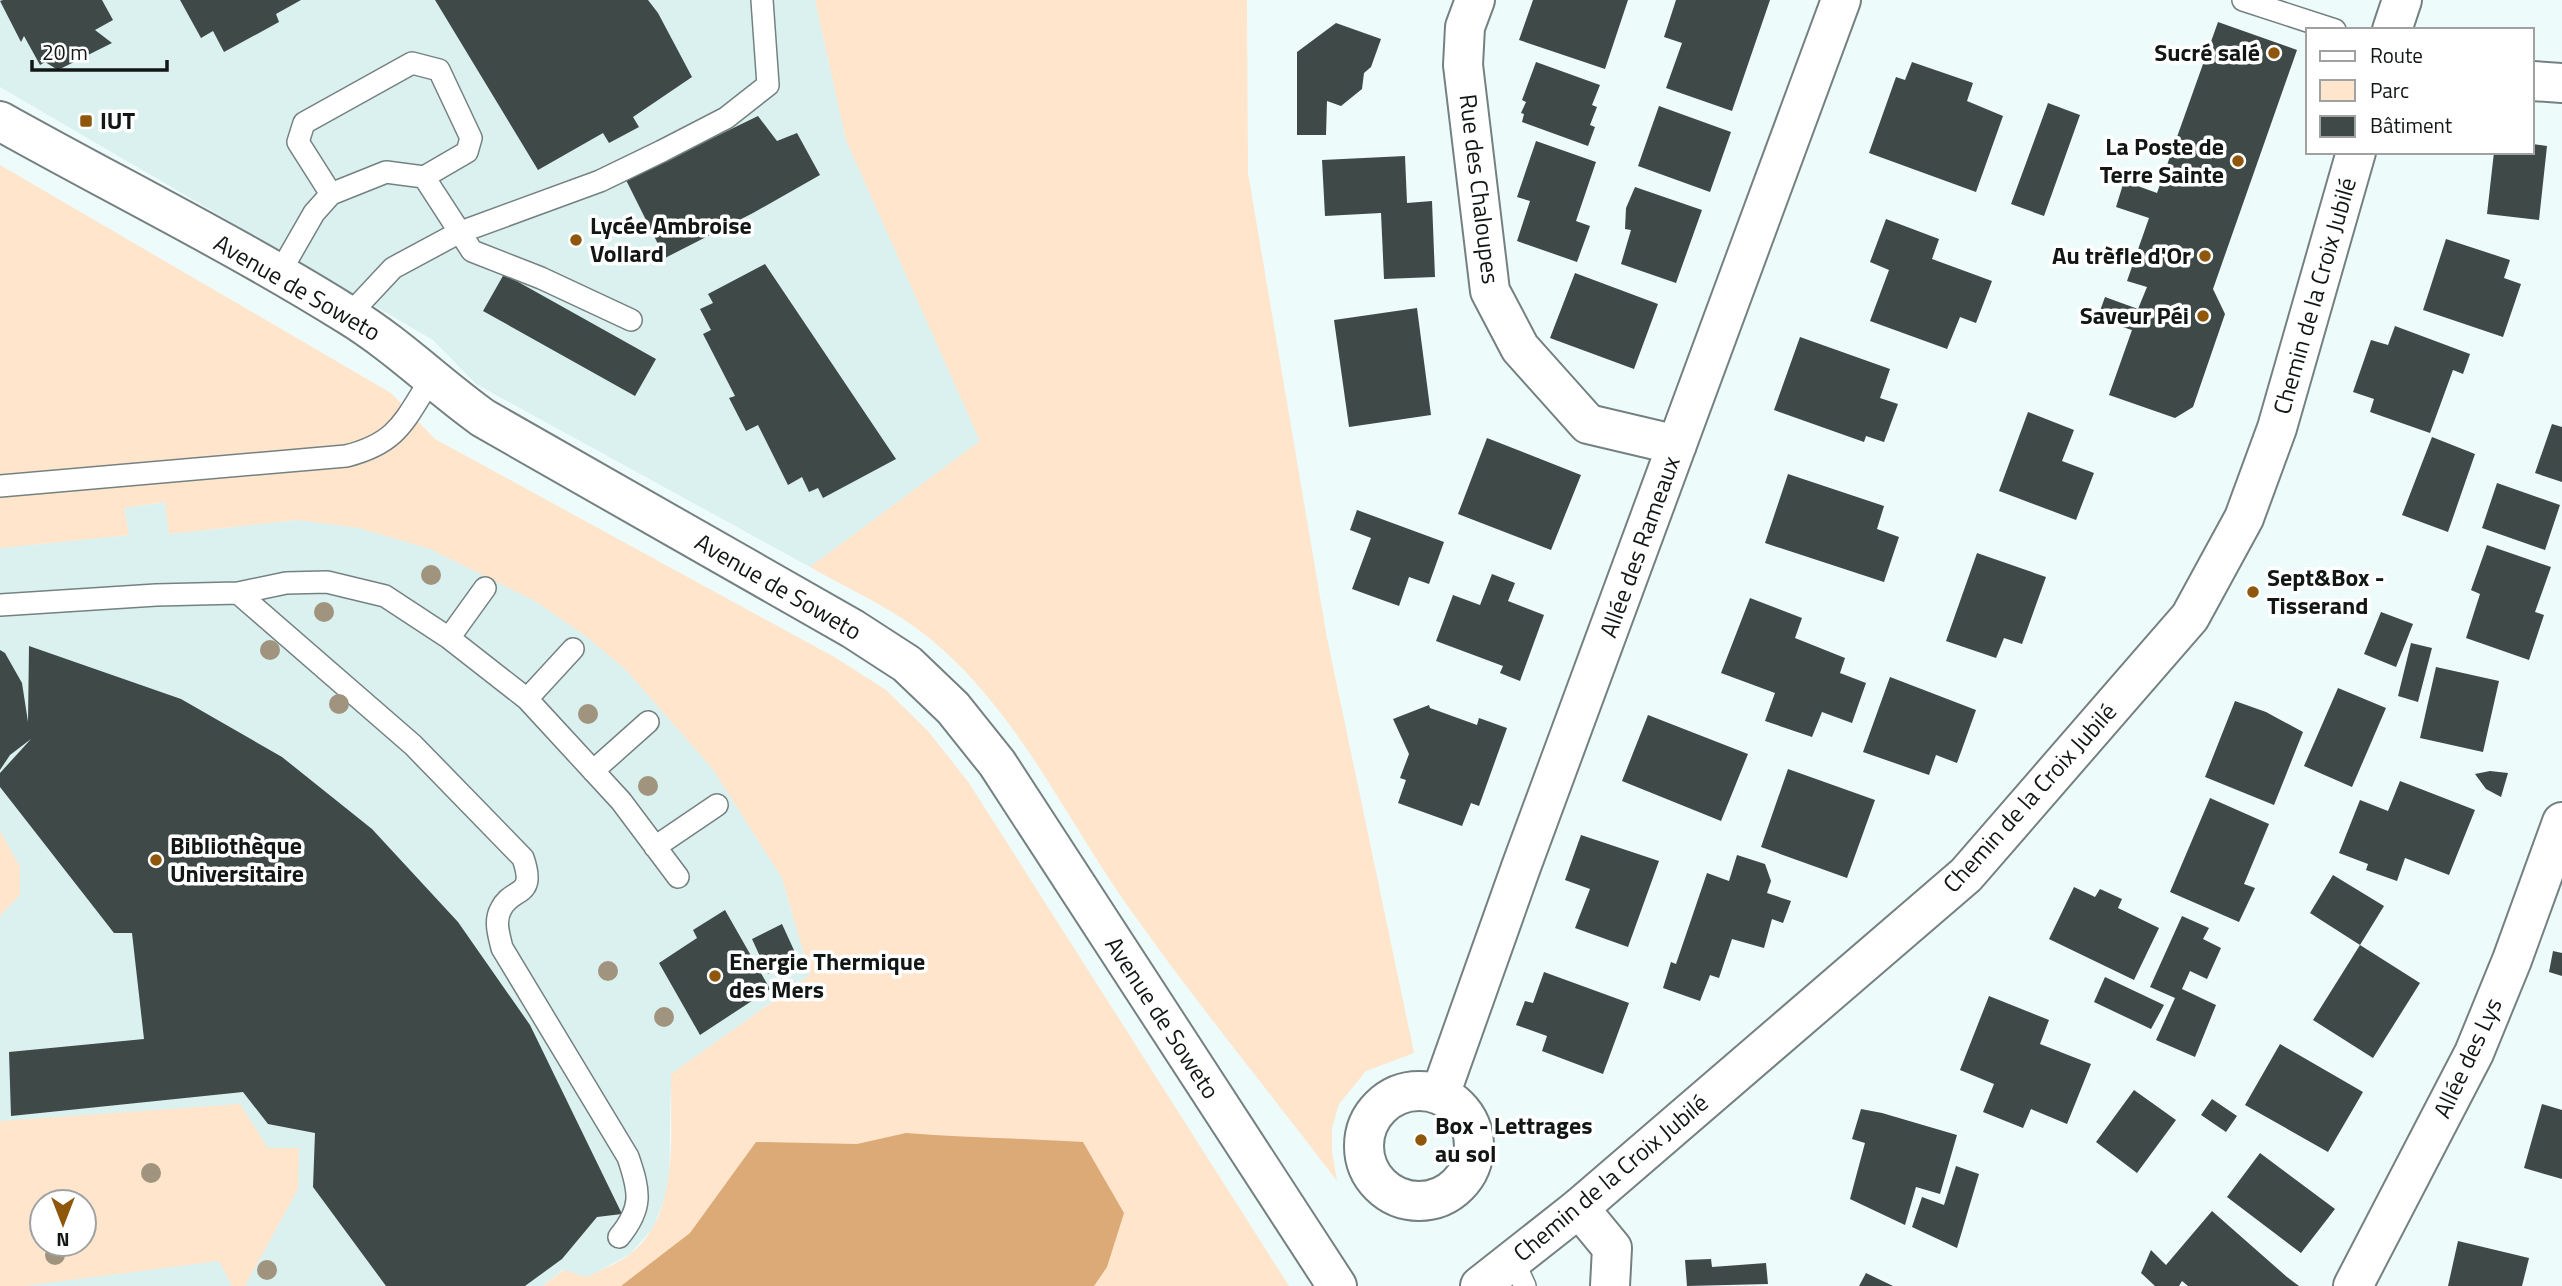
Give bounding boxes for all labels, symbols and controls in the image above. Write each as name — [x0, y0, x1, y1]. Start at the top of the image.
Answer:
scale bar — [32, 28, 166, 72]
legend — [2306, 28, 2534, 154]
place label: Sucré salé — [2154, 34, 2260, 70]
text: 20 m — [42, 36, 88, 68]
text: Route — [2370, 39, 2423, 71]
marker: Sucré salé — [2266, 45, 2282, 61]
text: Parc — [2370, 74, 2409, 106]
street label: Rue des Chaloupes — [1450, 92, 1509, 286]
place label: IUT — [100, 102, 136, 138]
text: Bâtiment — [2370, 109, 2453, 141]
marker: IUT — [78, 113, 94, 129]
place label: La Poste de Terre Sainte — [2100, 128, 2224, 192]
marker: La Poste de Terre Sainte — [2230, 153, 2246, 169]
street label: Chemin de la Croix Jubilé — [2263, 173, 2365, 418]
place label: Lycée Ambroise Vollard — [590, 207, 752, 271]
street label: Avenue de Soweto — [207, 225, 388, 350]
marker: Lycée Ambroise Vollard — [568, 232, 584, 248]
place label: Au trèfle d'Or — [2052, 237, 2191, 273]
marker: Au trèfle d'Or — [2197, 248, 2213, 264]
place label: Saveur Péi — [2080, 297, 2189, 333]
marker: Saveur Péi — [2195, 308, 2211, 324]
street label: Allée des Rameaux — [1590, 451, 1689, 642]
street label: Avenue de Soweto — [688, 524, 869, 649]
place label: Sept&Box - Tisserand — [2267, 559, 2385, 623]
marker: Sept&Box - Tisserand — [2245, 584, 2261, 600]
street label: Chemin de la Croix Jubilé — [1934, 694, 2125, 900]
place label: Bibliothèque Universitaire — [170, 827, 304, 891]
marker: Bibliothèque Universitaire — [148, 852, 164, 868]
street label: Avenue de Soweto — [1097, 929, 1229, 1106]
place label: Energie Thermique des Mers — [729, 943, 925, 1007]
marker: Energie Thermique des Mers — [707, 968, 723, 984]
street label: Allée des Lys — [2423, 991, 2511, 1124]
street label: Chemin de la Croix Jubilé — [1505, 1085, 1716, 1270]
place label: Box - Lettrages au sol — [1435, 1107, 1593, 1171]
marker: Box - Lettrages au sol — [1413, 1132, 1429, 1148]
north arrow — [28, 1188, 98, 1258]
text: N — [56, 1226, 70, 1255]

